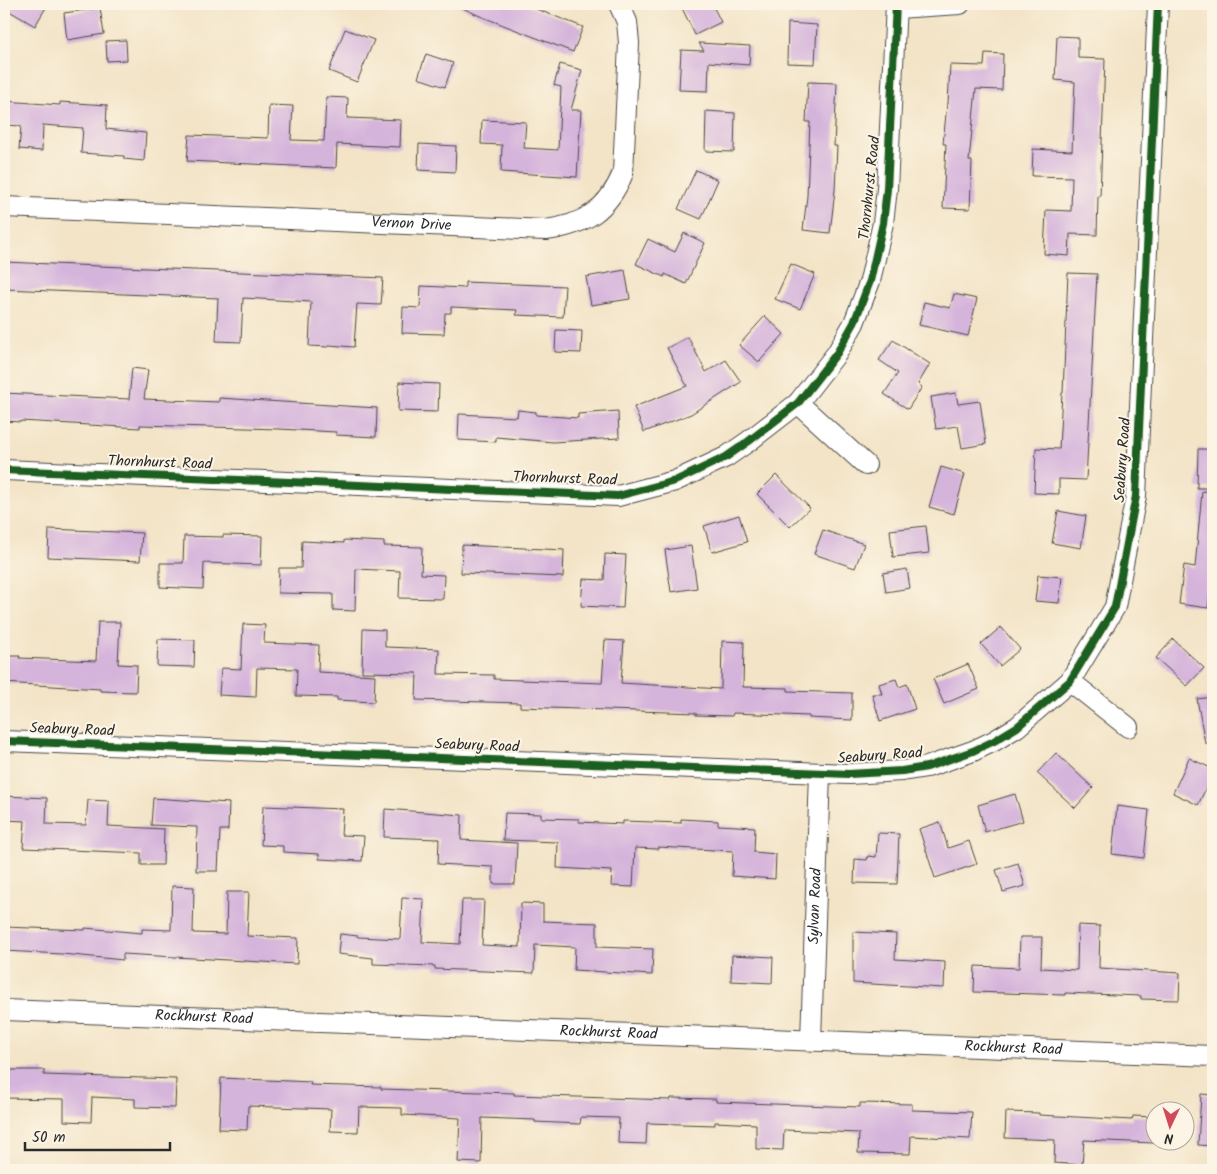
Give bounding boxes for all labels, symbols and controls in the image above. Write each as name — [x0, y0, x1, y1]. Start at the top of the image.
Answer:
street label: Thornhurst Road — [853, 134, 887, 241]
street label: Vernon Drive — [371, 211, 452, 238]
street label: Seabury Road — [1108, 416, 1138, 503]
street label: Thornhurst Road — [107, 449, 213, 477]
street label: Thornhurst Road — [512, 465, 618, 493]
street label: Seabury Road — [29, 717, 115, 743]
street label: Seabury Road — [434, 733, 520, 759]
street label: Seabury Road — [837, 741, 924, 771]
street label: Sylvan Road — [802, 867, 829, 945]
street label: Rockhurst Road — [155, 1004, 254, 1031]
street label: Rockhurst Road — [559, 1019, 658, 1047]
street label: Rockhurst Road — [964, 1035, 1063, 1062]
north arrow — [1144, 1102, 1194, 1152]
scale bar — [25, 1119, 170, 1151]
text: 50 m — [32, 1126, 66, 1150]
text: N — [1164, 1127, 1174, 1149]

